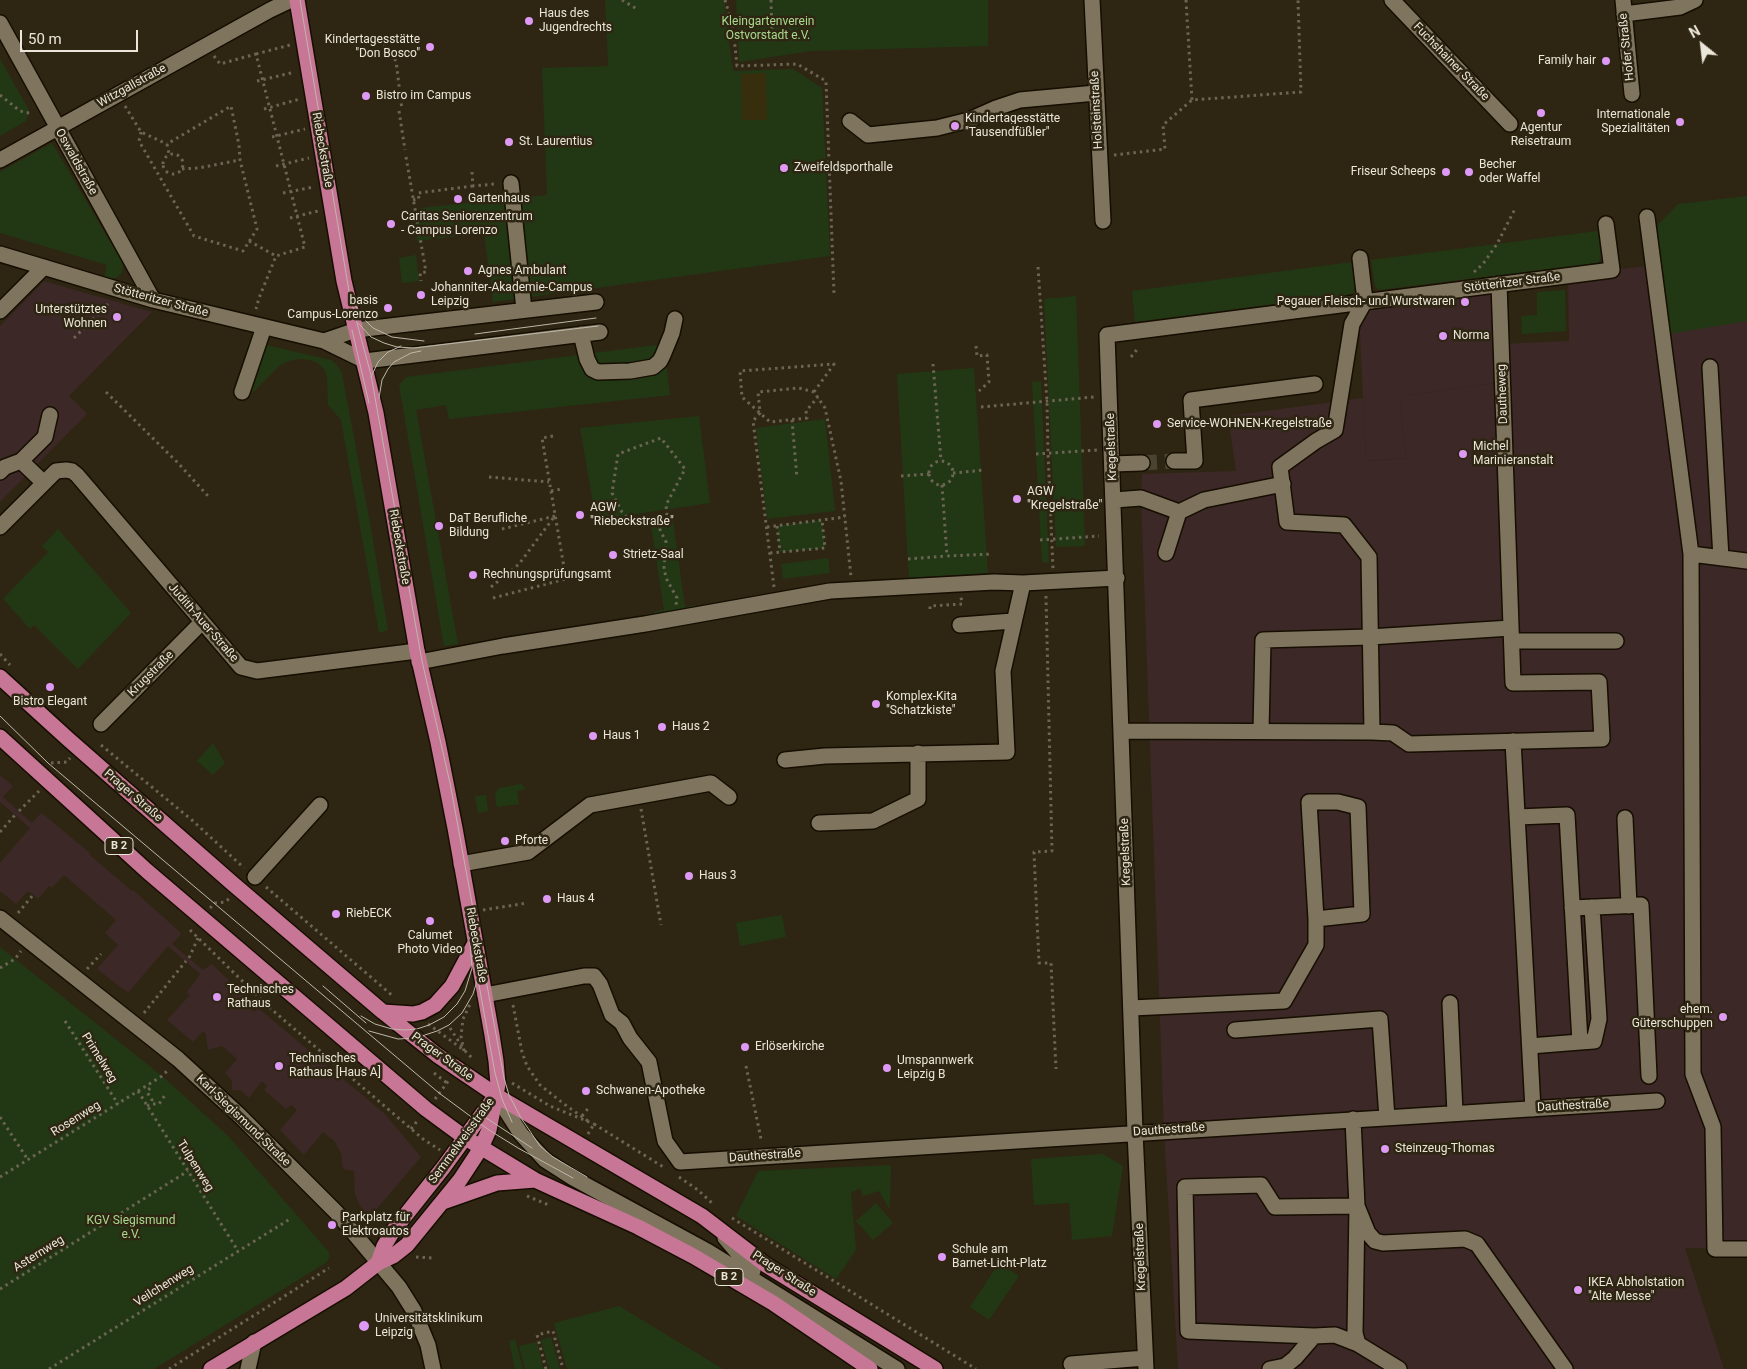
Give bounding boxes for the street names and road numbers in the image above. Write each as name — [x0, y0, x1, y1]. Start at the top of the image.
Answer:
street label: Hofer Straße — [1616, 13, 1638, 81]
street label: Fuchshainer Straße — [1410, 20, 1492, 104]
street label: Witzgallstraße — [95, 61, 169, 111]
street label: Holsteinstraße — [1088, 71, 1106, 149]
street label: Riebeckstraße — [308, 111, 336, 189]
street label: Oswaldstraße — [52, 126, 100, 198]
street label: Stötteritzer Straße — [1463, 270, 1561, 296]
street label: Stötteritzer Straße — [112, 281, 210, 321]
street label: Dautheweg — [1495, 364, 1511, 424]
street label: Kregelstraße — [1104, 413, 1120, 481]
street label: Riebeckstraße — [385, 508, 413, 586]
street label: Judith-Auer-Straße — [165, 581, 241, 665]
street label: Krugstraße — [125, 648, 177, 700]
street label: Prager Straße — [101, 767, 165, 825]
street label: Kregelstraße — [1118, 818, 1134, 886]
road number: B 2 — [105, 838, 133, 854]
street label: Riebeckstraße — [462, 906, 490, 984]
street label: Primelweg — [78, 1030, 120, 1086]
street label: Prager Straße — [408, 1030, 476, 1084]
street label: Karl-Siegismund-Straße — [193, 1072, 293, 1170]
street label: Semmelweisstraße — [426, 1095, 498, 1187]
street label: Dauthestraße — [1537, 1097, 1609, 1115]
street label: Rosenweg — [49, 1098, 103, 1140]
street label: Dauthestraße — [1133, 1120, 1205, 1140]
street label: Tulpenweg — [174, 1138, 216, 1194]
street label: Dauthestraße — [729, 1146, 801, 1166]
street label: Kregelstraße — [1133, 1223, 1149, 1291]
street label: Asternweg — [11, 1233, 67, 1275]
street label: Prager Straße — [749, 1248, 819, 1300]
street label: Veilchenweg — [132, 1262, 196, 1310]
road number: B 2 — [715, 1268, 743, 1286]

